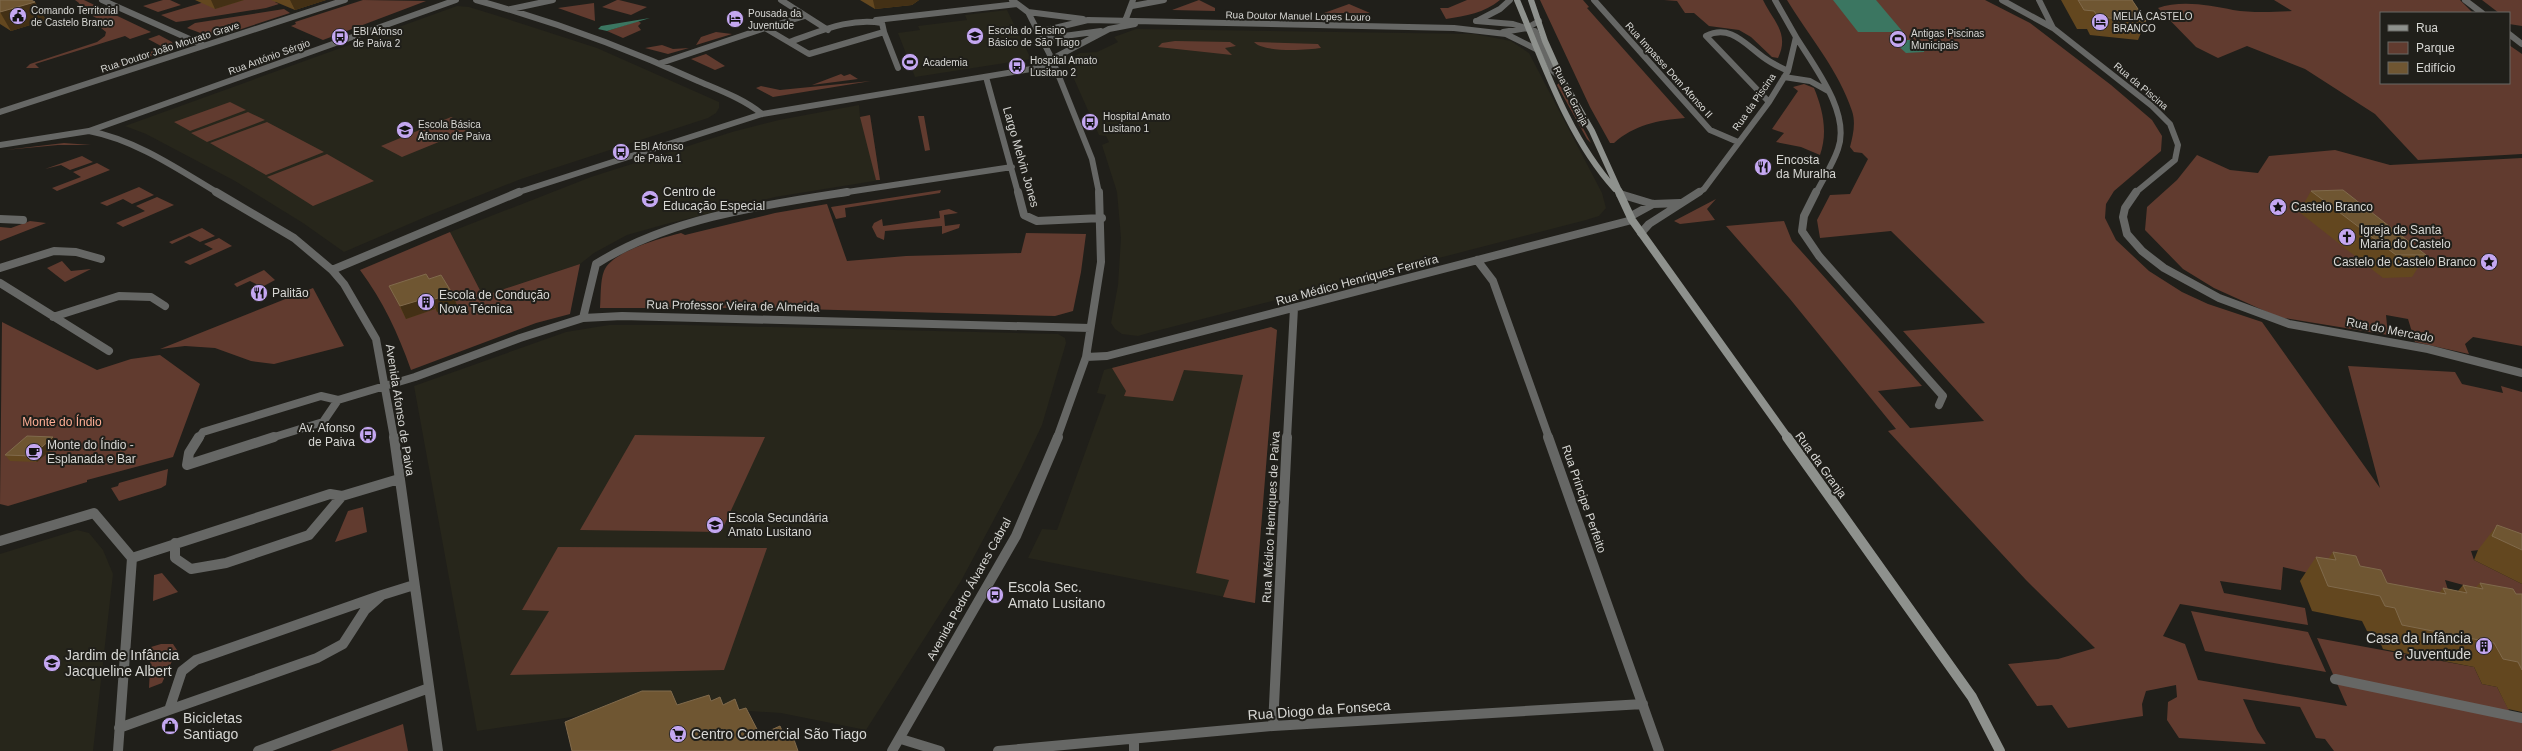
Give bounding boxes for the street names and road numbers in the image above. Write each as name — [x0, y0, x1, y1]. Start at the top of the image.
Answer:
street label: Rua Doutor Manuel Lopes Louro — [1225, 9, 1371, 23]
street label: Rua Doutor João Mourato Grave — [99, 19, 241, 75]
street label: Rua Impasse Dom Afonso II — [1623, 20, 1715, 120]
street label: Rua António Sérgio — [227, 37, 312, 77]
street label: Rua da Piscina — [2112, 60, 2171, 112]
street label: Rua da Granja — [1551, 65, 1591, 128]
street label: Rua da Piscina — [1730, 71, 1778, 133]
street label: Largo Melvin Jones — [1000, 105, 1042, 209]
street label: Rua Médico Henriques Ferreira — [1274, 251, 1440, 308]
street label: Rua Professor Vieira de Almeida — [646, 297, 820, 315]
street label: Rua do Mercado — [2345, 315, 2435, 345]
street label: Avenida Afonso de Paiva — [383, 343, 417, 477]
street label: Rua da Granja — [1792, 429, 1850, 501]
street label: Rua Médico Henriques de Paiva — [1260, 430, 1283, 603]
street label: Rua Principe Perfeito — [1559, 443, 1609, 555]
street label: Avenida Pedro Álvares Cabral — [923, 515, 1014, 663]
street label: Rua Diogo da Fonseca — [1247, 697, 1391, 723]

